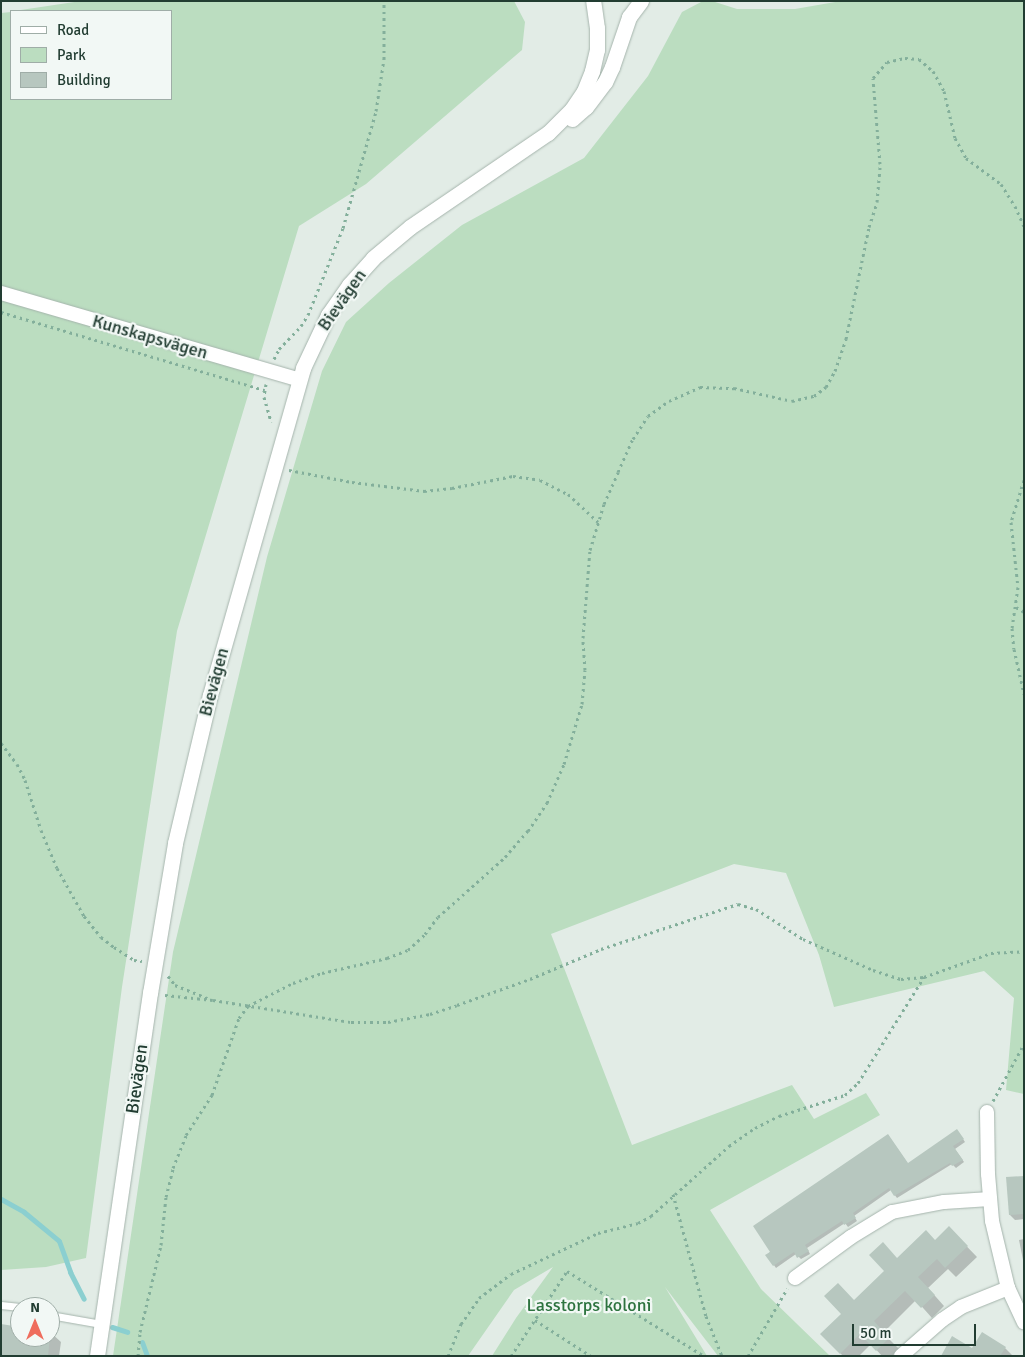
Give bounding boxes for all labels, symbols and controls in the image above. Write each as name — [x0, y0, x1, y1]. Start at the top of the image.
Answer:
legend — [10, 10, 172, 100]
text: Road — [57, 21, 89, 39]
text: Park — [57, 46, 86, 64]
text: Building — [57, 71, 111, 89]
street label: Bievägen — [313, 265, 371, 335]
street label: Kunskapsvägen — [90, 310, 210, 364]
street label: Bievägen — [194, 645, 234, 719]
street label: Bievägen — [121, 1043, 153, 1115]
park label: Lasstorps koloni — [527, 1294, 651, 1316]
north arrow — [10, 1297, 60, 1347]
text: N — [30, 1299, 40, 1316]
scale bar — [855, 1314, 979, 1346]
text: 50 m — [860, 1324, 891, 1342]

